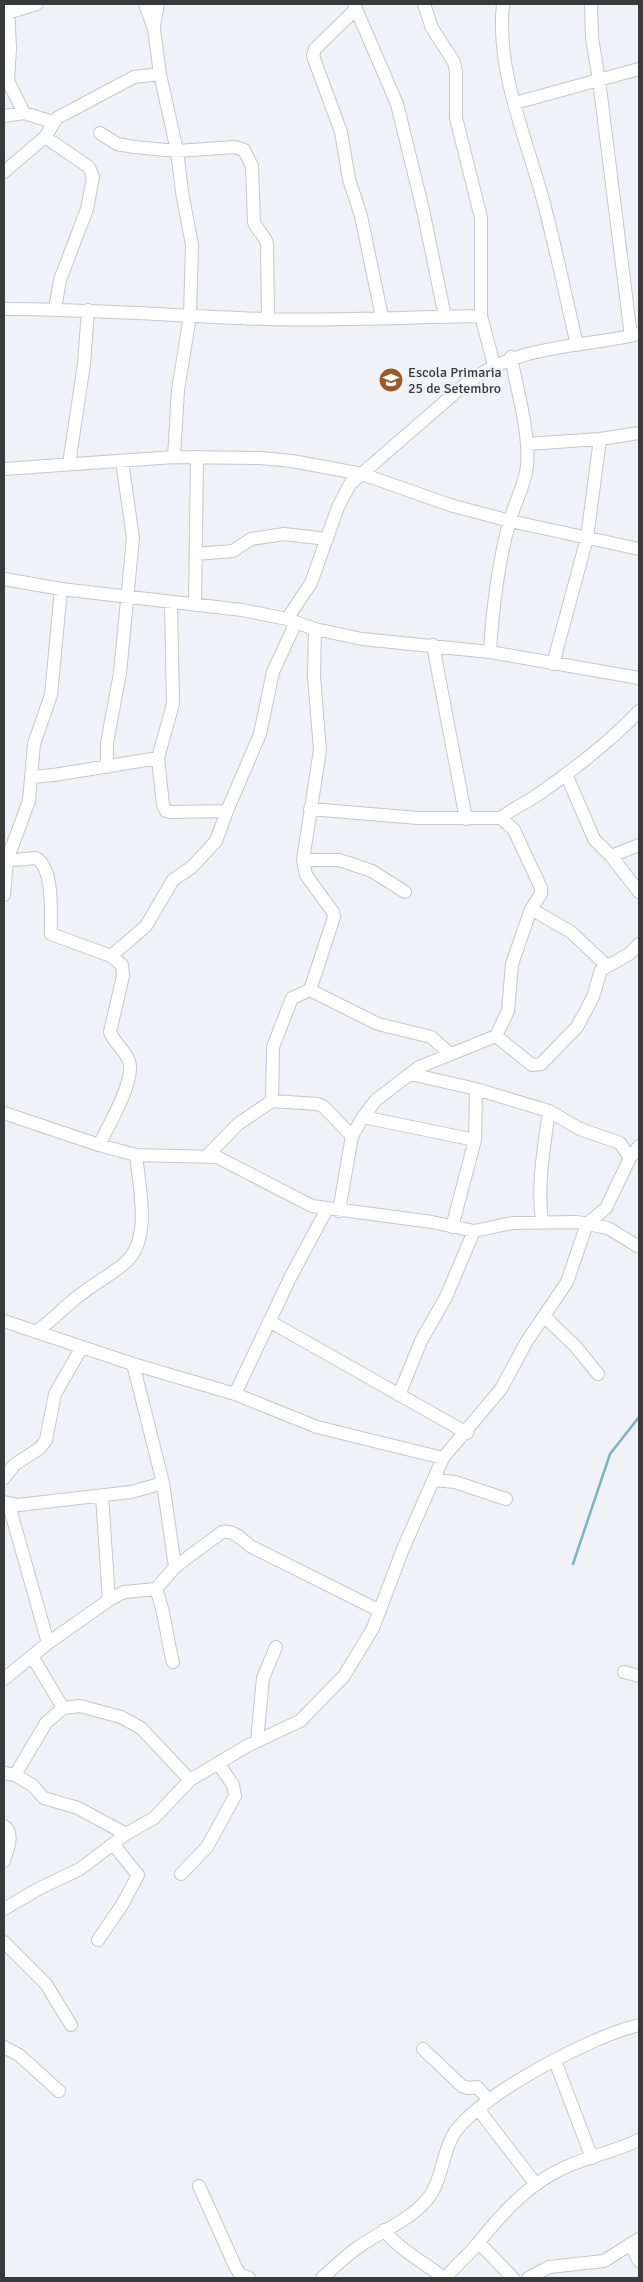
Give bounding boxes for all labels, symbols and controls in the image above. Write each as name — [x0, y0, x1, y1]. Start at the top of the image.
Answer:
place label: Escola Primaria 25 de Setembro — [408, 364, 502, 397]
school or university icon: Escola Primaria 25 de Setembro — [378, 367, 404, 393]

